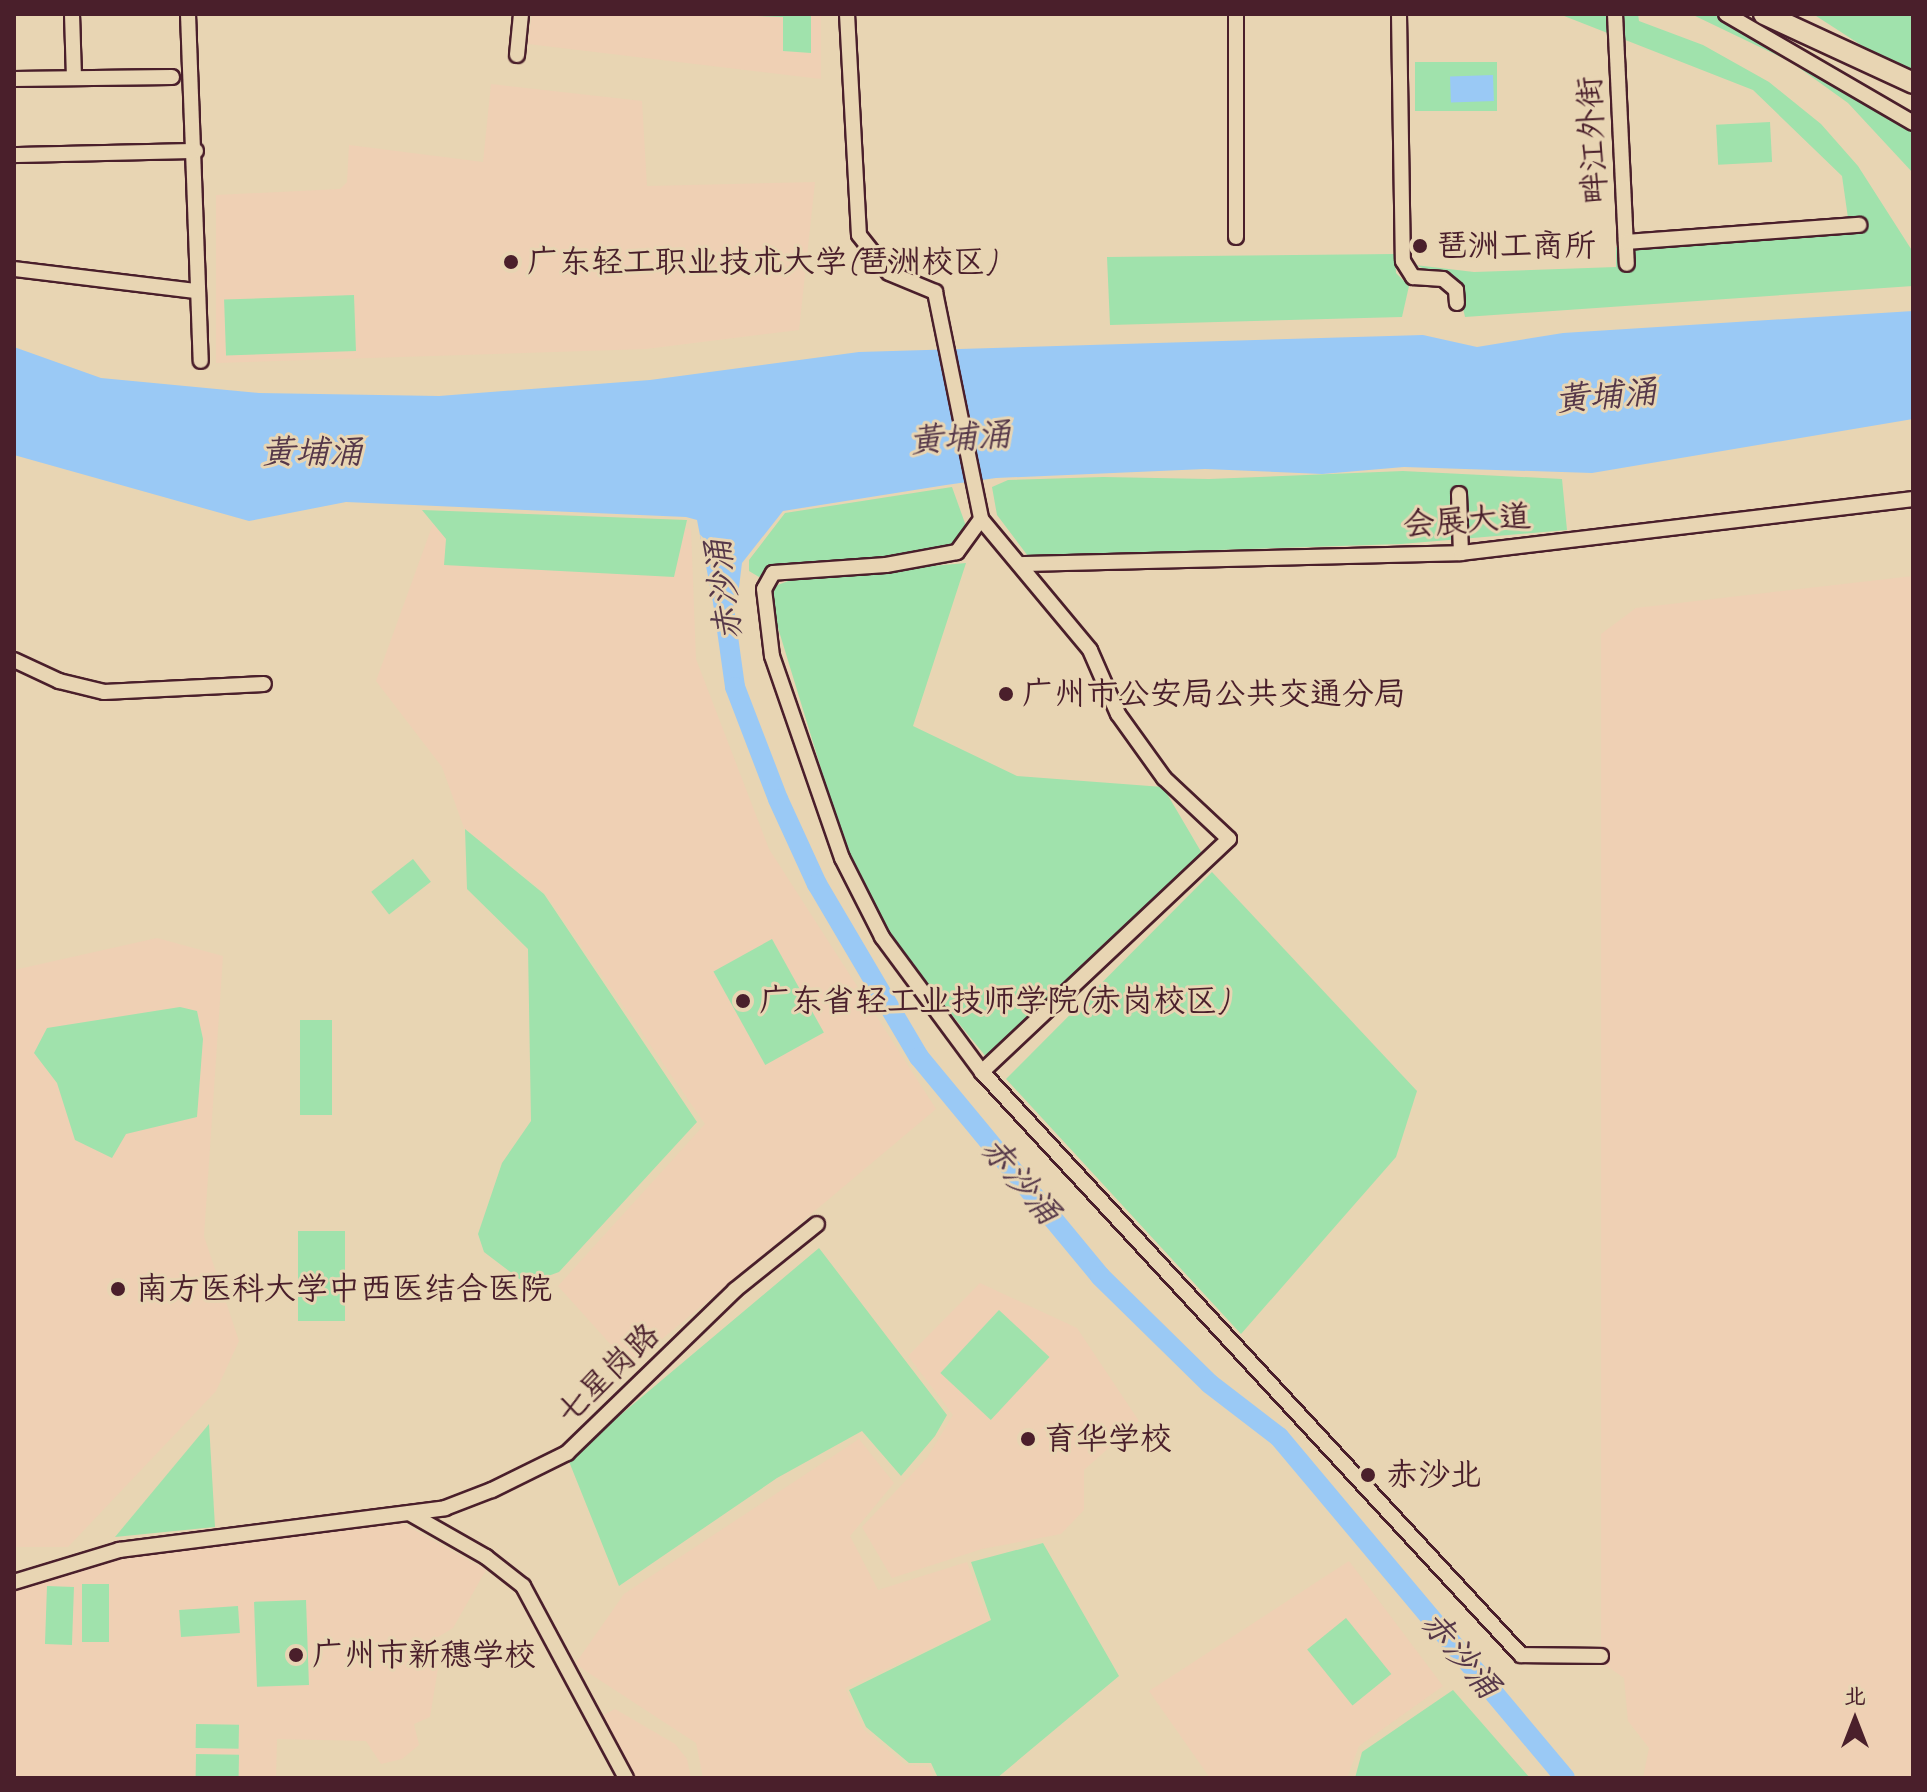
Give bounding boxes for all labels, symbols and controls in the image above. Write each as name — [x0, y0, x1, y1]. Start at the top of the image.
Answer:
street label: 畔江外街 — [1570, 75, 1616, 205]
place label: 琶洲工商所 — [1436, 227, 1596, 265]
marker: 琶洲工商所 — [1411, 237, 1429, 255]
place label: 广东轻工职业技术大学(琶洲校区) — [527, 243, 996, 281]
marker: 广东轻工职业技术大学(琶洲校区) — [502, 253, 520, 271]
water label: 黄埔涌 — [1553, 370, 1659, 420]
water label: 黄埔涌 — [908, 413, 1012, 461]
water label: 黄埔涌 — [261, 432, 363, 472]
street label: 会展大道 — [1402, 497, 1532, 545]
water label: 赤沙涌 — [697, 537, 749, 643]
place label: 广州市公安局公共交通分局 — [1022, 675, 1406, 713]
marker: 广州市公安局公共交通分局 — [997, 685, 1015, 703]
place label: 广东省轻工业技师学院(赤岗校区) — [759, 982, 1228, 1020]
marker: 广东省轻工业技师学院(赤岗校区) — [734, 992, 752, 1010]
water label: 赤沙涌 — [973, 1128, 1069, 1232]
place label: 南方医科大学中西医结合医院 — [136, 1270, 552, 1308]
marker: 南方医科大学中西医结合医院 — [107, 1278, 129, 1300]
street label: 七星岗路 — [549, 1316, 667, 1432]
place label: 育华学校 — [1044, 1420, 1172, 1458]
marker: 育华学校 — [1019, 1430, 1037, 1448]
place label: 赤沙北 — [1386, 1456, 1482, 1494]
marker: 赤沙北 — [1357, 1464, 1379, 1486]
water label: 赤沙涌 — [1413, 1602, 1509, 1706]
place label: 广州市新穗学校 — [312, 1636, 536, 1674]
marker: 广州市新穗学校 — [287, 1646, 305, 1664]
north arrow — [1815, 1680, 1895, 1760]
text: 北 — [1844, 1682, 1866, 1710]

